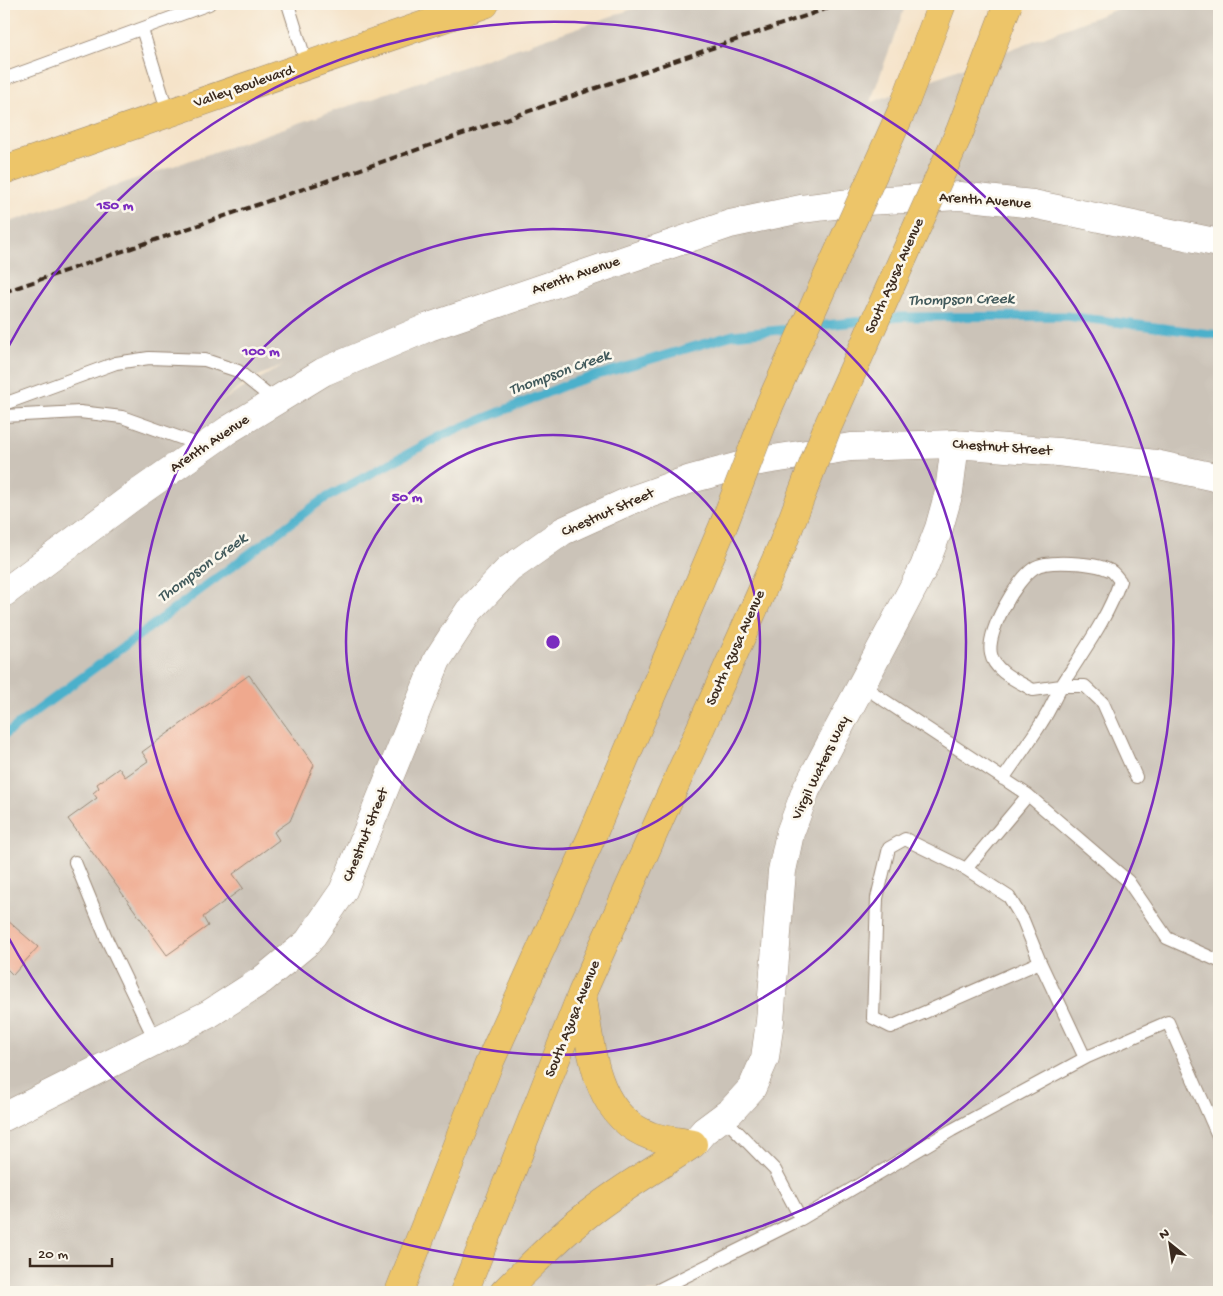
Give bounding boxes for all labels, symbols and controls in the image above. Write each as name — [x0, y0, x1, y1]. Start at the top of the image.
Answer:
street label: Valley Boulevard — [191, 61, 297, 113]
street label: Arenth Avenue — [939, 189, 1032, 213]
text: 150 m — [96, 197, 134, 215]
street label: South Azusa Avenue — [861, 215, 929, 337]
street label: Arenth Avenue — [530, 252, 623, 299]
water label: Thompson Creek — [908, 291, 1016, 311]
text: 100 m — [241, 343, 280, 361]
water label: Thompson Creek — [507, 346, 615, 401]
street label: Arenth Avenue — [167, 411, 253, 477]
street label: Chestnut Street — [952, 436, 1054, 461]
street label: Chestnut Street — [559, 484, 659, 541]
text: 50 m — [392, 489, 423, 507]
water label: Thompson Creek — [155, 529, 253, 608]
street label: South Azusa Avenue — [702, 587, 770, 709]
centre of rings — [544, 633, 562, 651]
street label: Virgil Waters Way — [788, 713, 854, 824]
street label: Chestnut Street — [339, 784, 394, 884]
street label: South Azusa Avenue — [541, 958, 605, 1080]
north arrow — [1146, 1218, 1196, 1268]
text: N — [1157, 1225, 1173, 1245]
scale bar — [30, 1236, 112, 1268]
text: 20 m — [38, 1246, 68, 1264]

